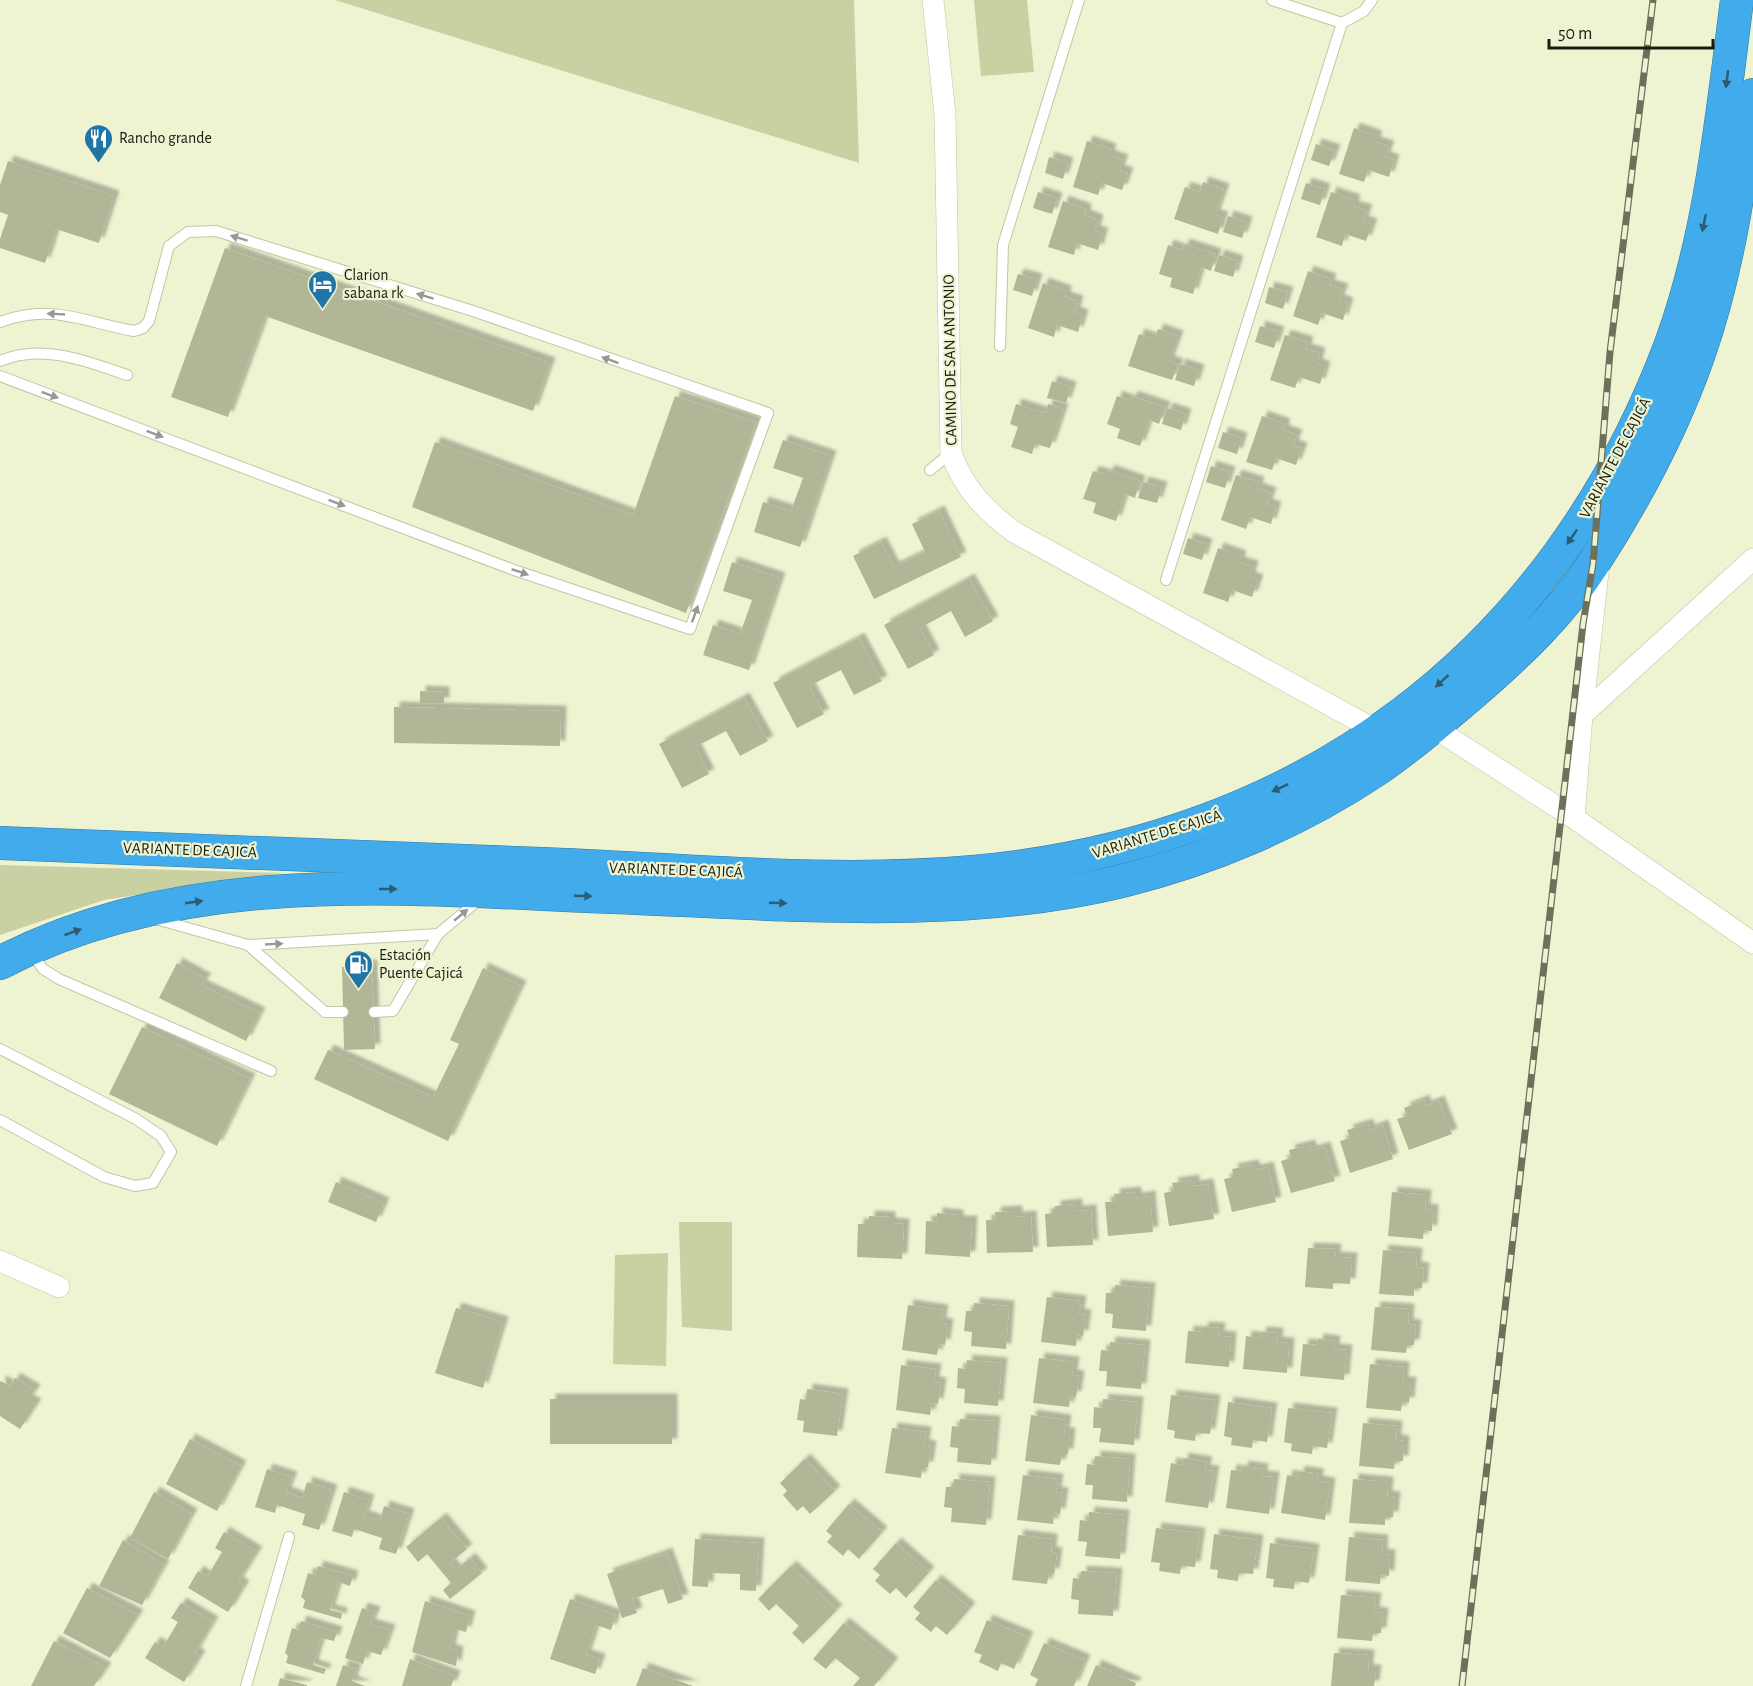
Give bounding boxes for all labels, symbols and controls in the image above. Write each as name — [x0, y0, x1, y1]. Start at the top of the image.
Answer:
scale bar — [1549, 12, 1712, 50]
text: 50 m — [1558, 25, 1592, 43]
one-way arrow — [1722, 69, 1731, 88]
restaurant icon: Rancho grande — [82, 122, 114, 164]
place label: Rancho grande — [119, 130, 212, 146]
one-way arrow — [1698, 214, 1708, 233]
one-way arrow — [230, 233, 248, 242]
place label: Clarion sabana rk — [344, 267, 404, 301]
hotel icon: Clarion sabana rk — [307, 268, 339, 310]
street label: CAMINO DE SAN ANTONIO — [941, 274, 959, 446]
one-way arrow — [416, 291, 434, 300]
one-way arrow — [46, 310, 65, 319]
one-way arrow — [601, 354, 619, 364]
one-way arrow — [41, 390, 59, 400]
street label: VARIANTE DE CAJICÁ — [1575, 394, 1654, 521]
one-way arrow — [146, 430, 164, 440]
one-way arrow — [329, 499, 347, 509]
one-way arrow — [1567, 528, 1578, 545]
one-way arrow — [511, 568, 529, 578]
one-way arrow — [690, 605, 700, 623]
one-way arrow — [1435, 674, 1450, 688]
one-way arrow — [1272, 784, 1289, 793]
street label: VARIANTE DE CAJICÁ — [1090, 805, 1223, 861]
street label: VARIANTE DE CAJICÁ — [123, 838, 257, 860]
street label: VARIANTE DE CAJICÁ — [609, 858, 743, 880]
one-way arrow — [378, 884, 397, 894]
one-way arrow — [573, 891, 592, 900]
one-way arrow — [184, 898, 203, 907]
one-way arrow — [768, 898, 787, 908]
one-way arrow — [453, 908, 469, 921]
one-way arrow — [64, 926, 82, 936]
one-way arrow — [264, 939, 283, 948]
place label: Estación Puente Cajicá — [379, 947, 463, 982]
fuel station icon: Estación Puente Cajicá — [342, 948, 374, 990]

